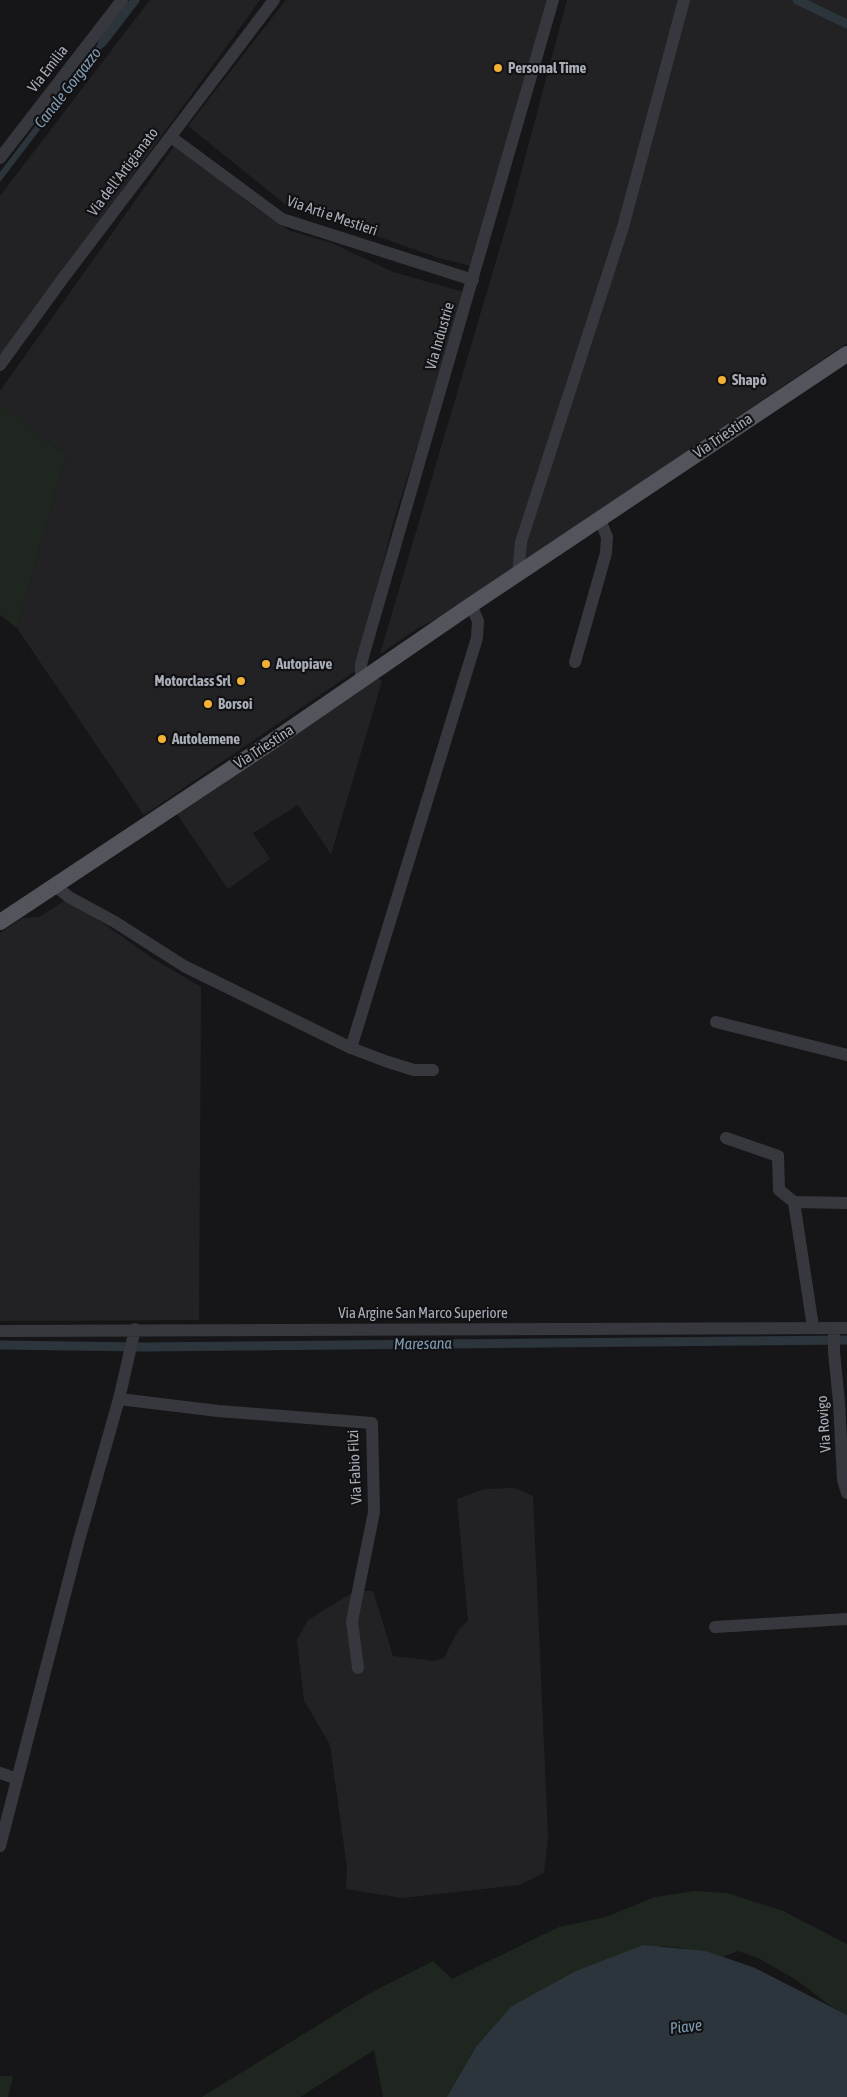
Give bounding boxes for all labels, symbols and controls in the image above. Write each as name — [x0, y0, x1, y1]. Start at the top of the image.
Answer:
street label: Via Emilia — [24, 42, 72, 96]
water label: Canale Gorgazzo — [31, 44, 105, 132]
place label: Personal Time — [508, 59, 586, 77]
marker: Personal Time — [492, 62, 504, 74]
street label: Via dell'Artigianato — [84, 124, 162, 220]
street label: Via Arti e Mestieri — [284, 192, 380, 240]
street label: Via Industrie — [422, 300, 458, 372]
place label: Shapò — [732, 371, 767, 389]
marker: Shapò — [716, 374, 728, 386]
street label: Via Triestina — [690, 410, 756, 462]
place label: Autopiave — [276, 655, 332, 673]
marker: Autopiave — [260, 658, 272, 670]
place label: Motorclass Srl — [154, 672, 231, 690]
marker: Motorclass Srl — [235, 675, 247, 687]
place label: Borsoi — [218, 695, 252, 713]
marker: Borsoi — [202, 698, 214, 710]
street label: Via Triestina — [231, 721, 297, 773]
place label: Autolemene — [172, 730, 240, 748]
marker: Autolemene — [156, 733, 168, 745]
street label: Via Argine San Marco Superiore — [338, 1304, 508, 1322]
water label: Maresana — [394, 1334, 452, 1354]
street label: Via Rovigo — [813, 1395, 835, 1453]
street label: Via Fabio Filzi — [344, 1429, 366, 1505]
water label: Piave — [669, 2016, 703, 2038]

